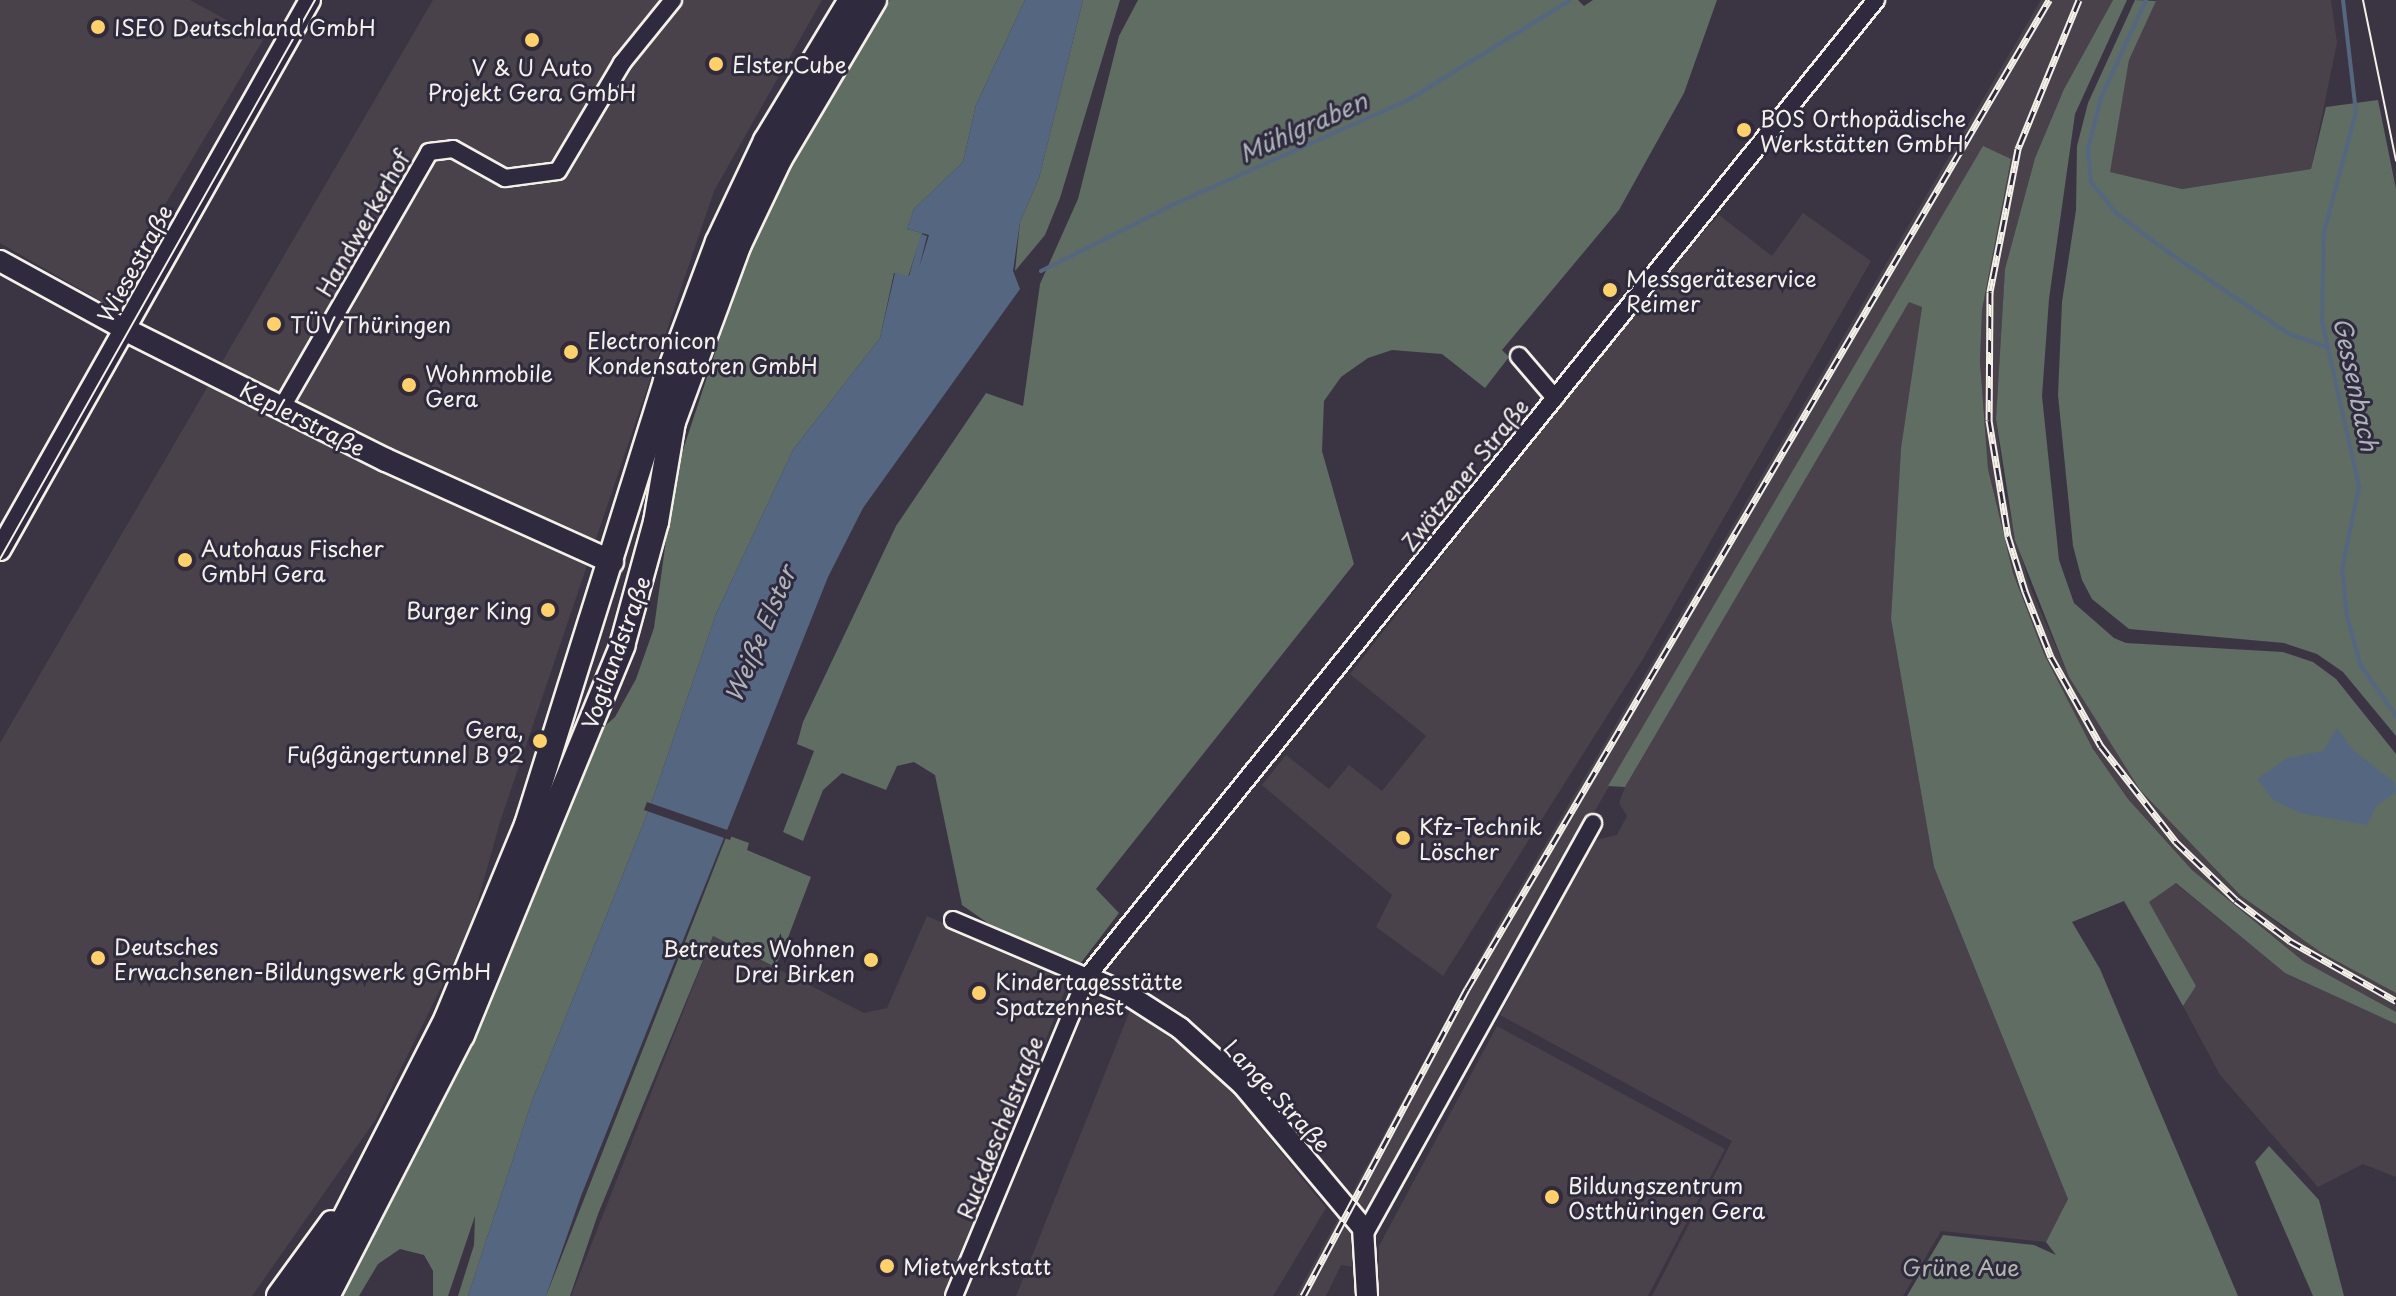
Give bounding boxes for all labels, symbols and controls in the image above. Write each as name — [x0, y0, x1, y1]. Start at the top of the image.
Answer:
place label: ISEO Deutschland GmbH — [114, 14, 376, 40]
marker: ISEO Deutschland GmbH — [89, 18, 107, 36]
marker: V & U Auto Projekt Gera GmbH — [523, 31, 541, 49]
place label: ElsterCube — [732, 51, 847, 77]
place label: V & U Auto Projekt Gera GmbH — [427, 53, 637, 104]
marker: ElsterCube — [707, 55, 725, 73]
water label: Mühlgraben — [1235, 86, 1371, 168]
place label: BOS Orthopädische Werkstätten GmbH — [1760, 104, 1966, 156]
marker: BOS Orthopädische Werkstätten GmbH — [1735, 121, 1753, 139]
street label: Handwerkerhof — [310, 145, 414, 301]
street label: Wiesestraße — [91, 200, 177, 326]
place label: Messgeräteservice Reimer — [1626, 264, 1817, 316]
marker: Messgeräteservice Reimer — [1601, 281, 1619, 299]
place label: TÜV Thüringen — [290, 311, 452, 337]
marker: TÜV Thüringen — [265, 315, 283, 333]
water label: Gessenbach — [2328, 315, 2384, 453]
place label: Electronicon Kondensatoren GmbH — [587, 326, 819, 378]
marker: Electronicon Kondensatoren GmbH — [562, 343, 580, 361]
place label: Wohnmobile Gera — [425, 359, 553, 410]
street label: Keplerstraße — [236, 375, 370, 461]
marker: Wohnmobile Gera — [400, 376, 418, 394]
street label: Zwötzener Straße — [1394, 392, 1534, 556]
place label: Autohaus Fischer GmbH Gera — [201, 534, 384, 586]
marker: Autohaus Fischer GmbH Gera — [176, 551, 194, 569]
water label: Weiße Elster — [718, 561, 802, 707]
street label: Vogtlandstraße — [575, 572, 655, 732]
place label: Burger King — [407, 597, 532, 623]
marker: Burger King — [539, 601, 557, 619]
place label: Gera, Fußgängertunnel B 92 — [286, 715, 524, 766]
marker: Gera, Fußgängertunnel B 92 — [531, 732, 549, 750]
place label: Kfz-Technik Löscher — [1419, 812, 1542, 864]
marker: Kfz-Technik Löscher — [1394, 829, 1412, 847]
place label: Deutsches Erwachsenen-Bildungswerk gGmbH — [114, 932, 491, 984]
place label: Betreutes Wohnen Drei Birken — [662, 934, 855, 986]
marker: Deutsches Erwachsenen-Bildungswerk gGmbH — [89, 949, 107, 967]
marker: Betreutes Wohnen Drei Birken — [862, 951, 880, 969]
place label: Kindertagesstätte Spatzennest — [995, 967, 1183, 1018]
marker: Kindertagesstätte Spatzennest — [970, 984, 988, 1002]
street label: Ruckdeschelstraße — [950, 1032, 1048, 1222]
street label: Lange Straße — [1219, 1033, 1337, 1157]
place label: Bildungszentrum Ostthüringen Gera — [1568, 1171, 1766, 1222]
marker: Bildungszentrum Ostthüringen Gera — [1543, 1188, 1561, 1206]
place label: Mietwerkstatt — [903, 1253, 1051, 1279]
park label: Grüne Aue — [1903, 1254, 2019, 1280]
marker: Mietwerkstatt — [878, 1257, 896, 1275]

